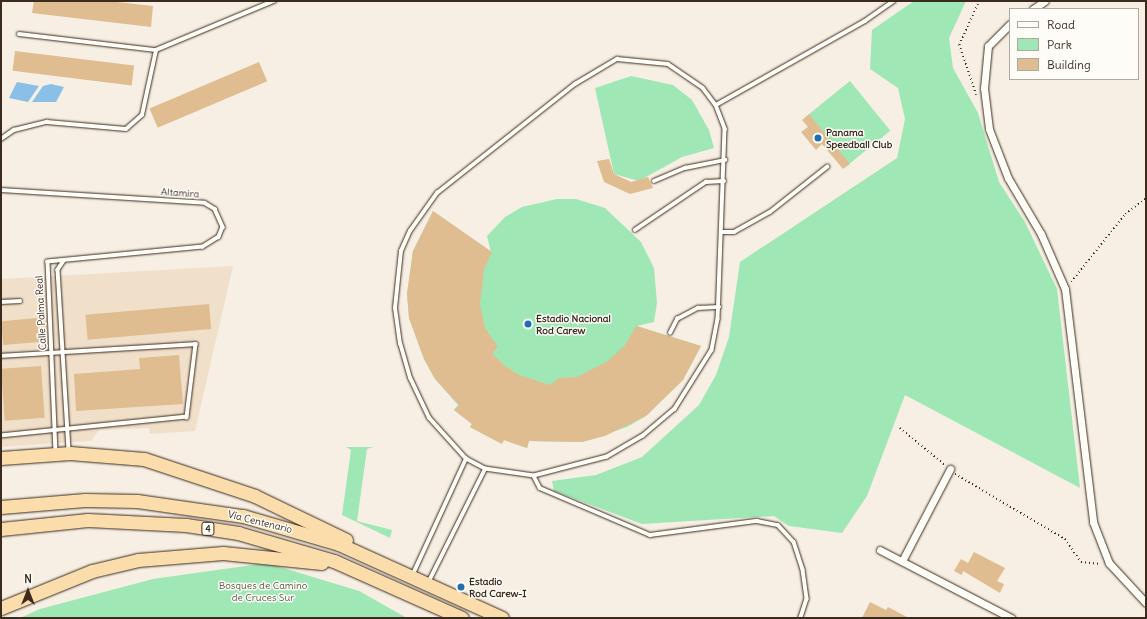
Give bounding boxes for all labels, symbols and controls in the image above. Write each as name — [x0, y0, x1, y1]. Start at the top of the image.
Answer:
legend — [1009, 8, 1139, 80]
text: Road — [1047, 17, 1075, 32]
text: Park — [1047, 37, 1072, 52]
text: Building — [1047, 57, 1091, 72]
place label: Panama Speedball Club — [826, 126, 892, 150]
marker: Panama Speedball Club — [813, 133, 823, 143]
street label: Altamira — [160, 186, 200, 200]
street label: Calle Palma Real — [33, 275, 49, 351]
place label: Estadio Nacional Rod Carew — [536, 312, 611, 336]
marker: Estadio Nacional Rod Carew — [523, 319, 533, 329]
street label: Vía Centenario — [226, 508, 294, 536]
road number: 4 — [201, 522, 215, 536]
north arrow — [8, 571, 48, 611]
text: N — [24, 572, 32, 586]
place label: Estadio Rod Carew-I — [469, 575, 527, 598]
park label: Bosques de Camino de Cruces Sur — [219, 579, 307, 602]
marker: Estadio Rod Carew-I — [456, 582, 466, 592]

